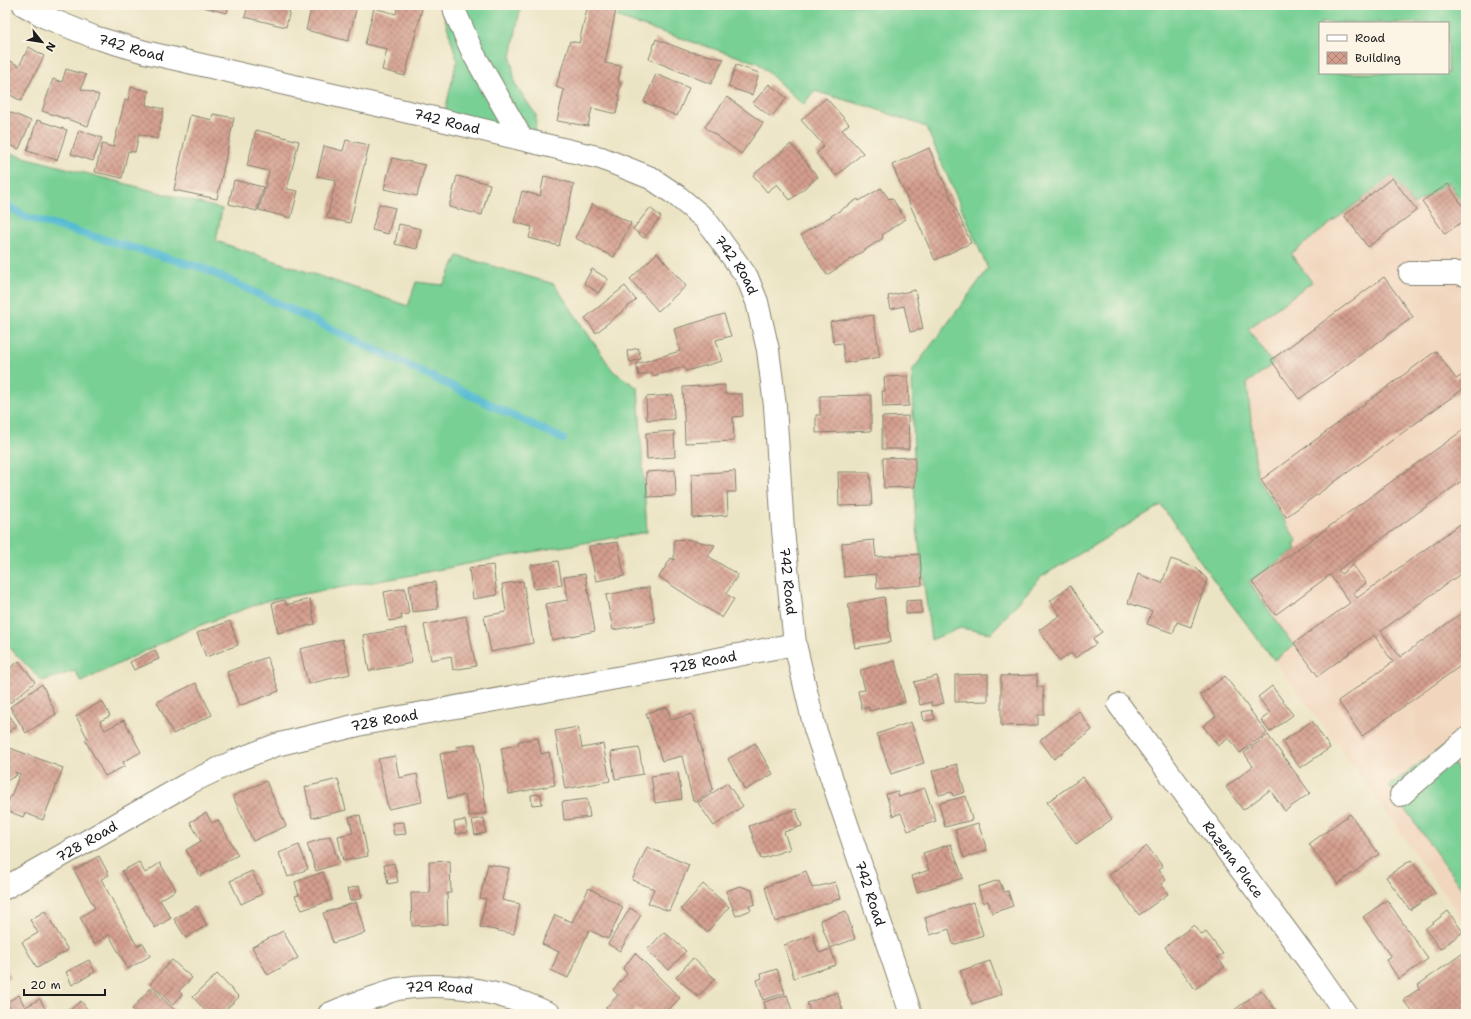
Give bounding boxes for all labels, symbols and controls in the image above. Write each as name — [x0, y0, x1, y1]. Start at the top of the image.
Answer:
north arrow — [22, 22, 62, 62]
legend — [1319, 22, 1449, 74]
street label: 742 Road — [96, 30, 166, 65]
text: Road — [1355, 30, 1386, 46]
text: N — [41, 39, 59, 55]
text: Building — [1355, 50, 1401, 66]
street label: 742 Road — [412, 105, 482, 138]
street label: 742 Road — [711, 231, 762, 297]
street label: 742 Road — [776, 546, 801, 616]
street label: 728 Road — [668, 647, 738, 677]
street label: 728 Road — [349, 705, 419, 735]
street label: 728 Road — [53, 817, 121, 866]
street label: Razena Place — [1199, 817, 1268, 902]
street label: 742 Road — [851, 858, 890, 928]
scale bar — [24, 971, 105, 997]
text: 20 m — [30, 977, 61, 993]
street label: 729 Road — [405, 977, 474, 998]

